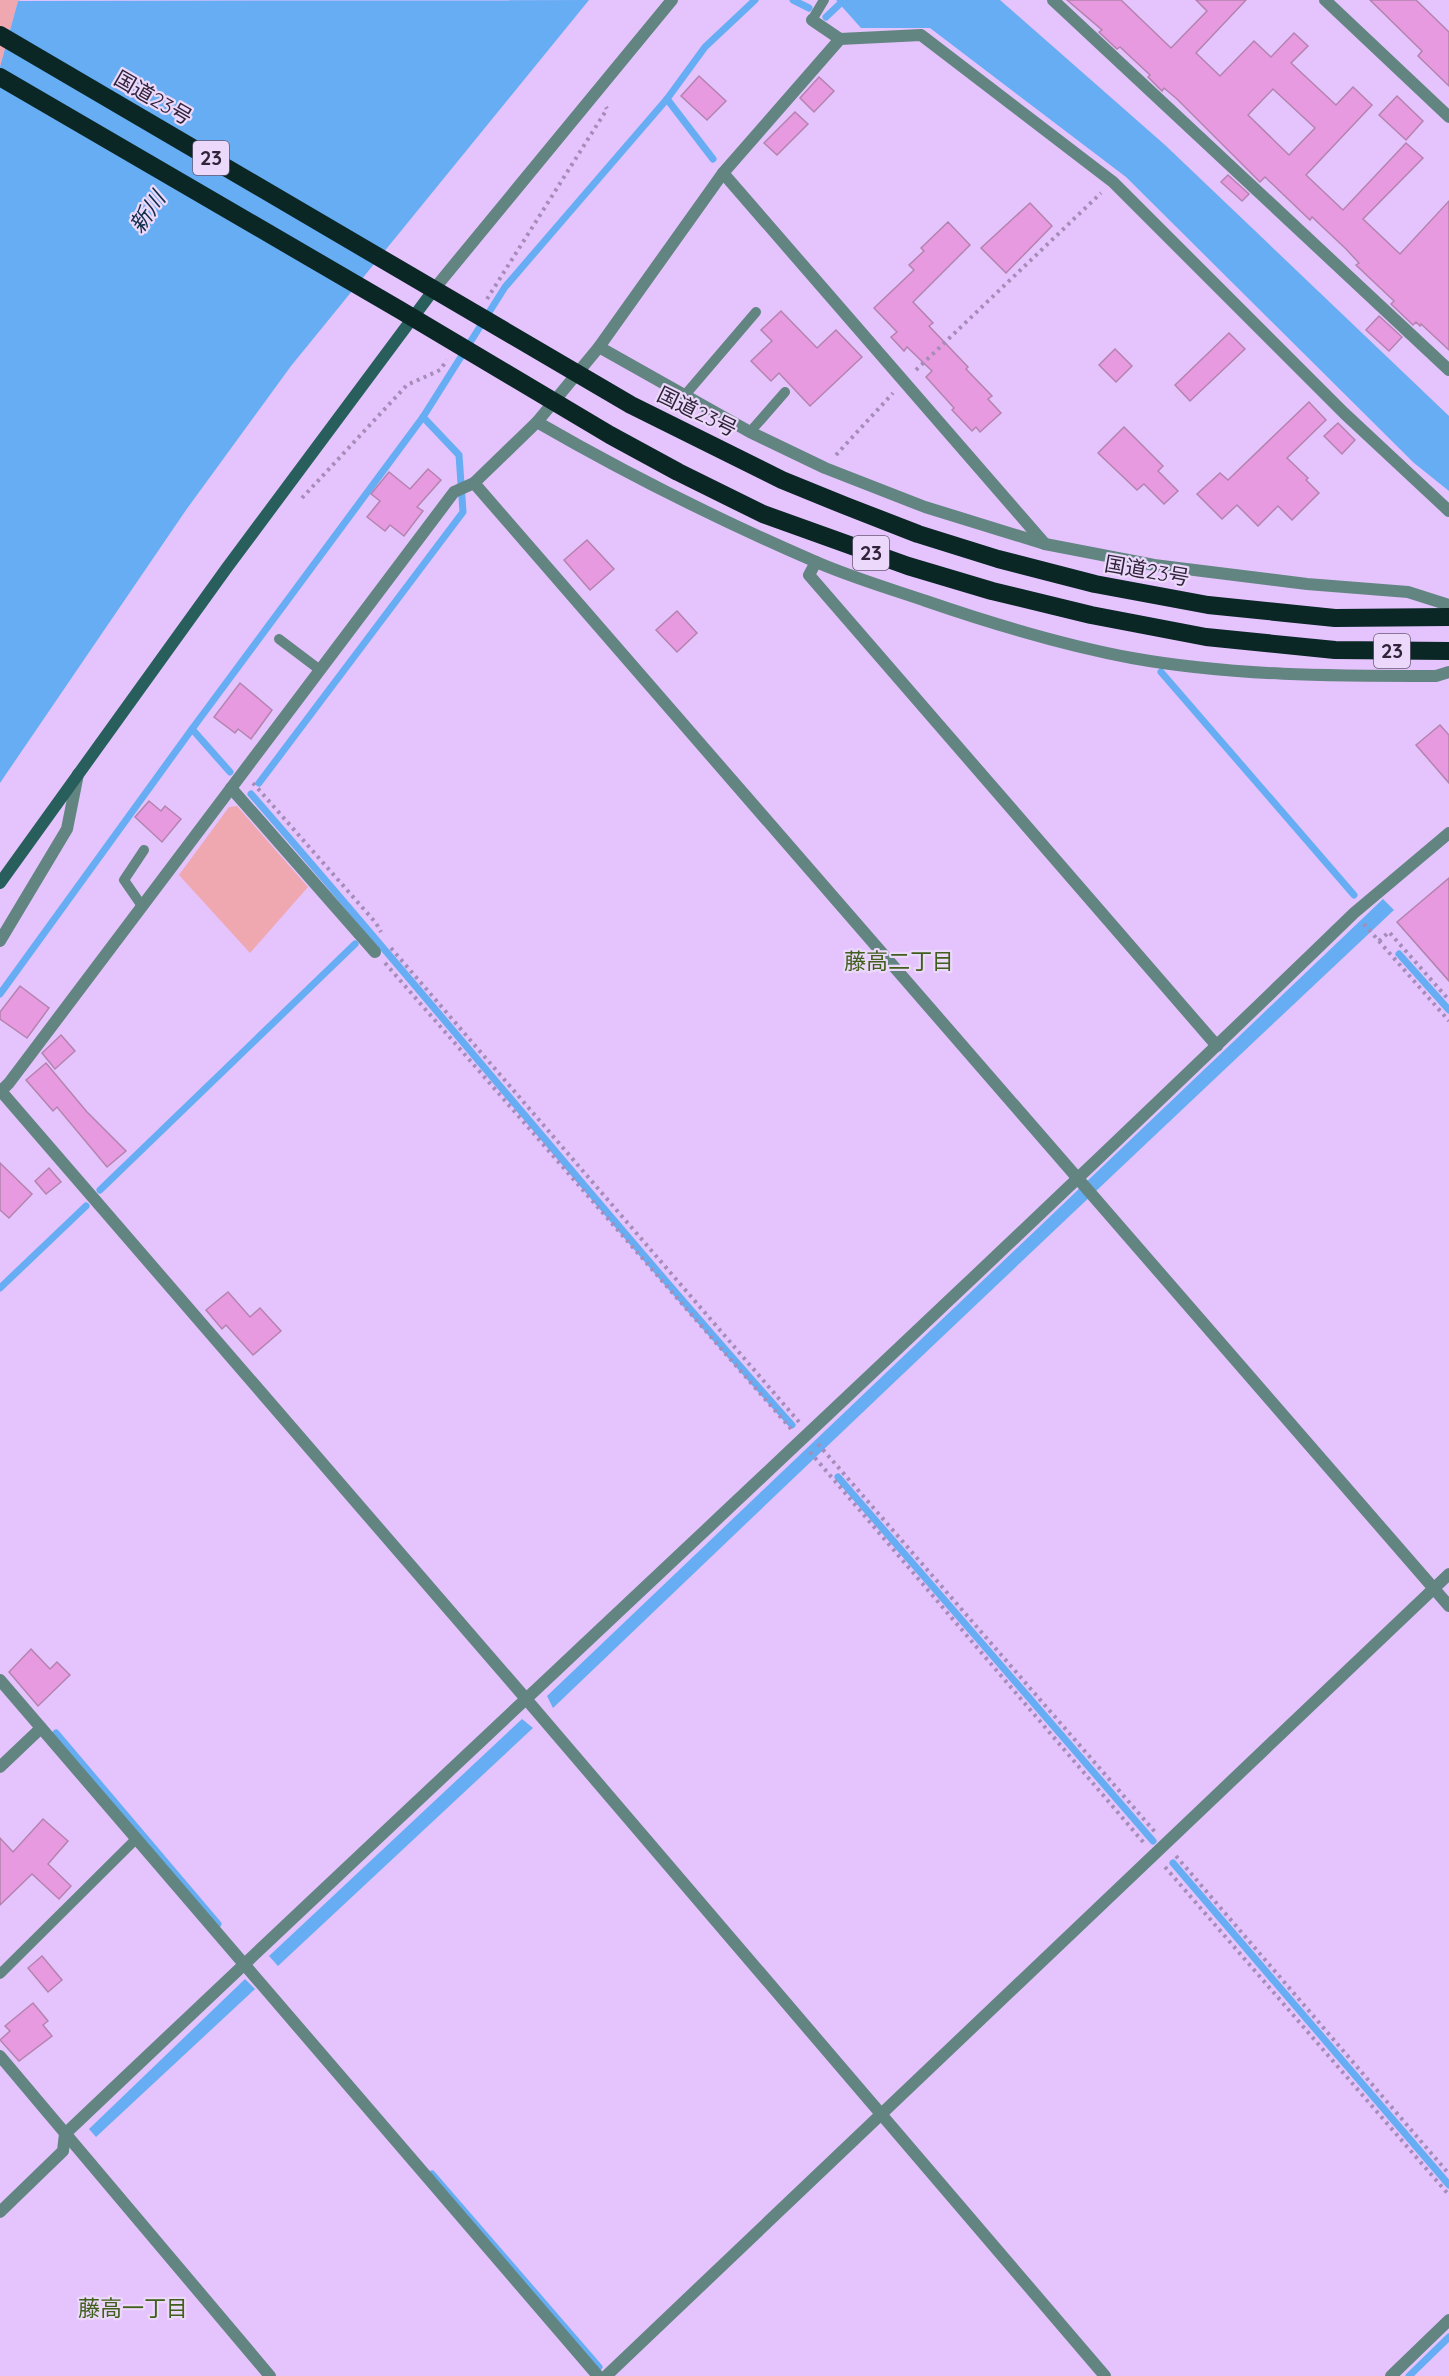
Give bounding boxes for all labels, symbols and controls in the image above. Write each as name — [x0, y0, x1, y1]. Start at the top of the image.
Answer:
street label: 国道23号 — [110, 64, 197, 130]
road number: 23 — [193, 141, 229, 175]
water label: 新川 — [123, 184, 172, 238]
street label: 国道23号 — [653, 381, 742, 442]
road number: 23 — [853, 536, 889, 570]
street label: 国道23号 — [1103, 550, 1192, 590]
road number: 23 — [1374, 634, 1410, 668]
district label: 藤高二丁目 — [844, 947, 954, 975]
district label: 藤高一丁目 — [78, 2294, 188, 2322]

